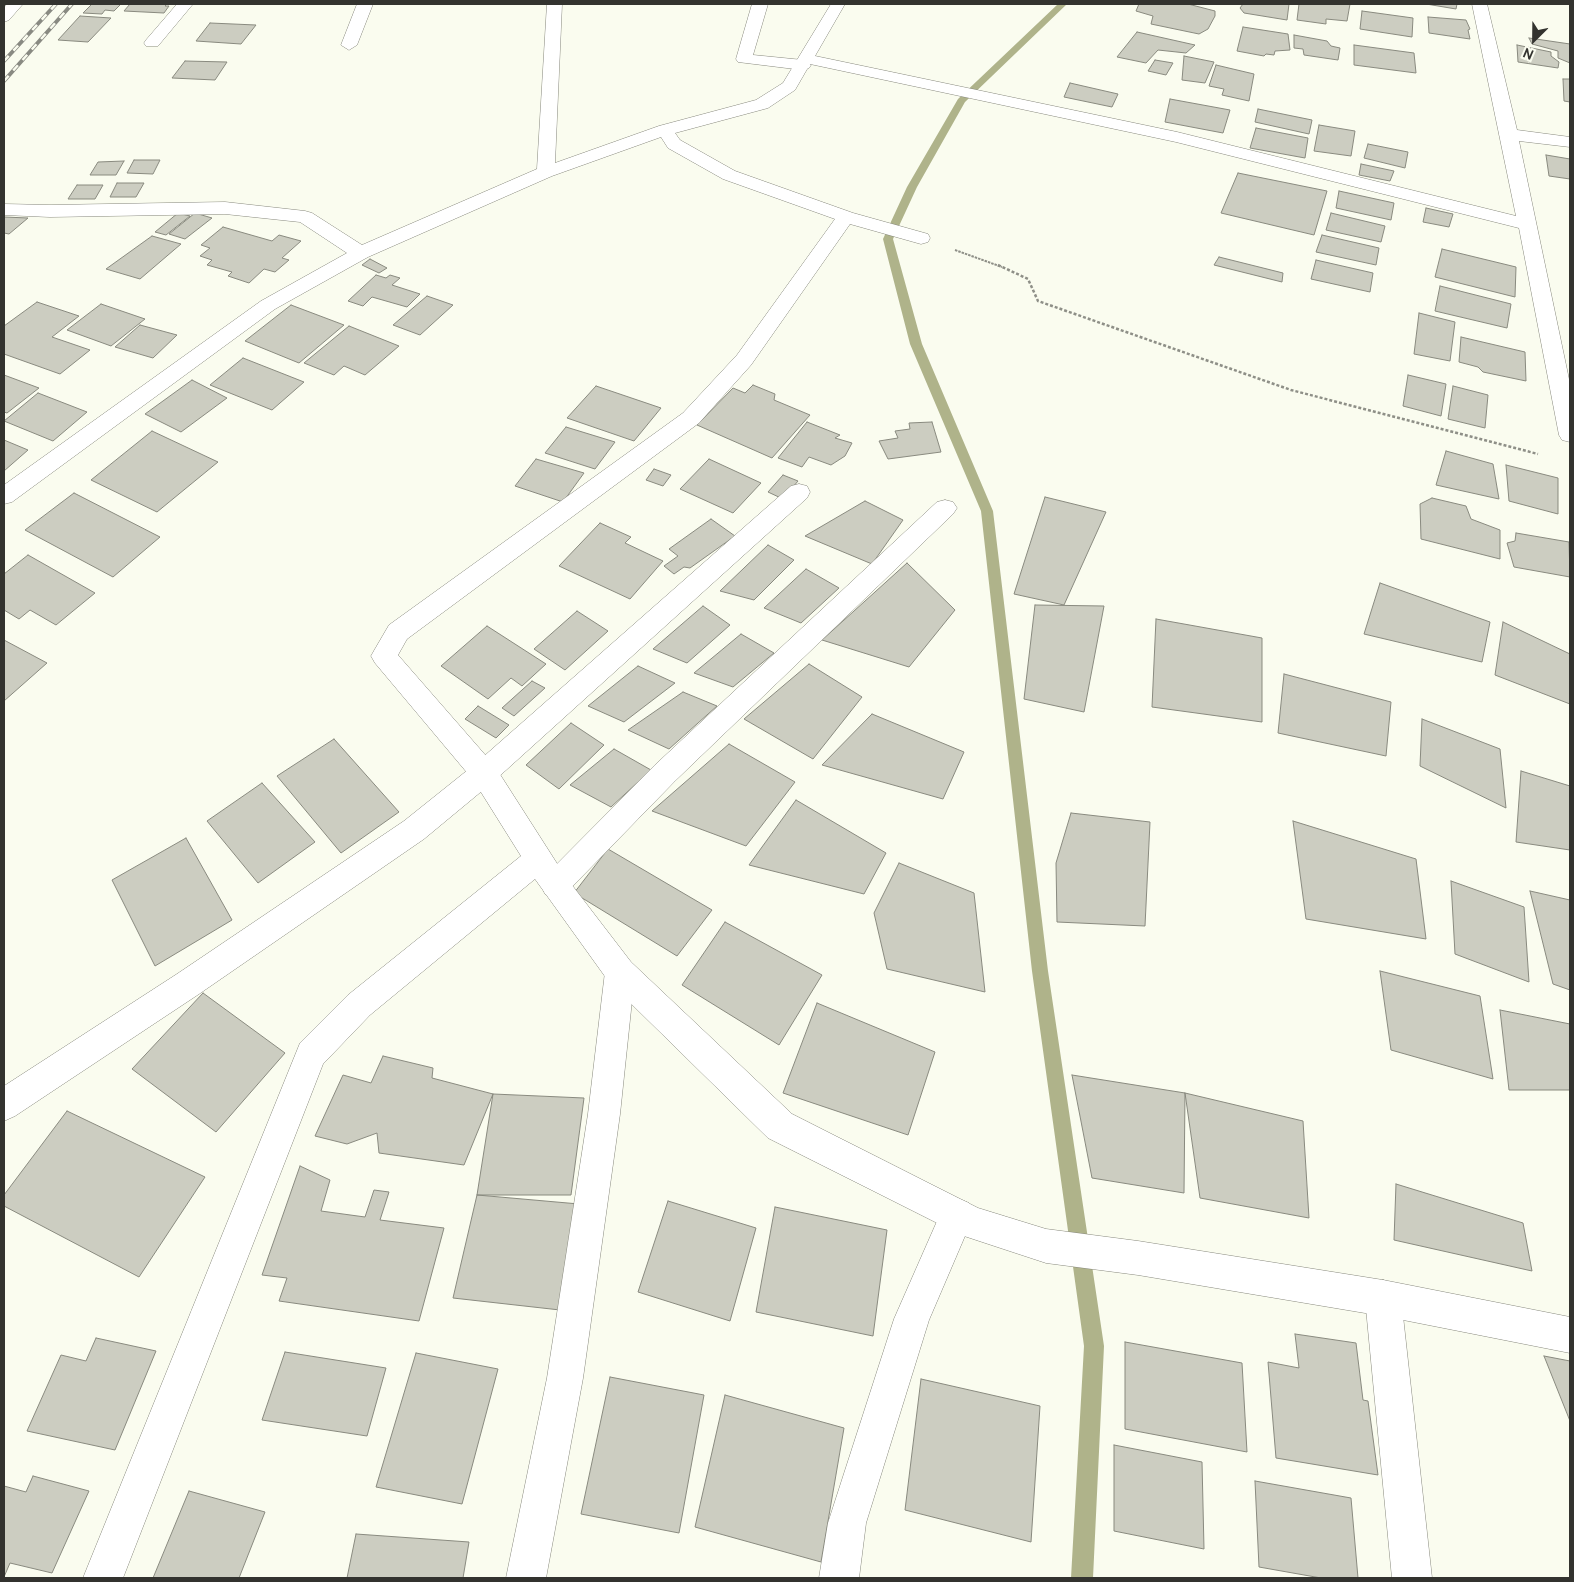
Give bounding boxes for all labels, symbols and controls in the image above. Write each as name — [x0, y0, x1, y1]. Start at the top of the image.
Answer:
north arrow — [1509, 15, 1559, 65]
text: N — [1520, 44, 1536, 64]

